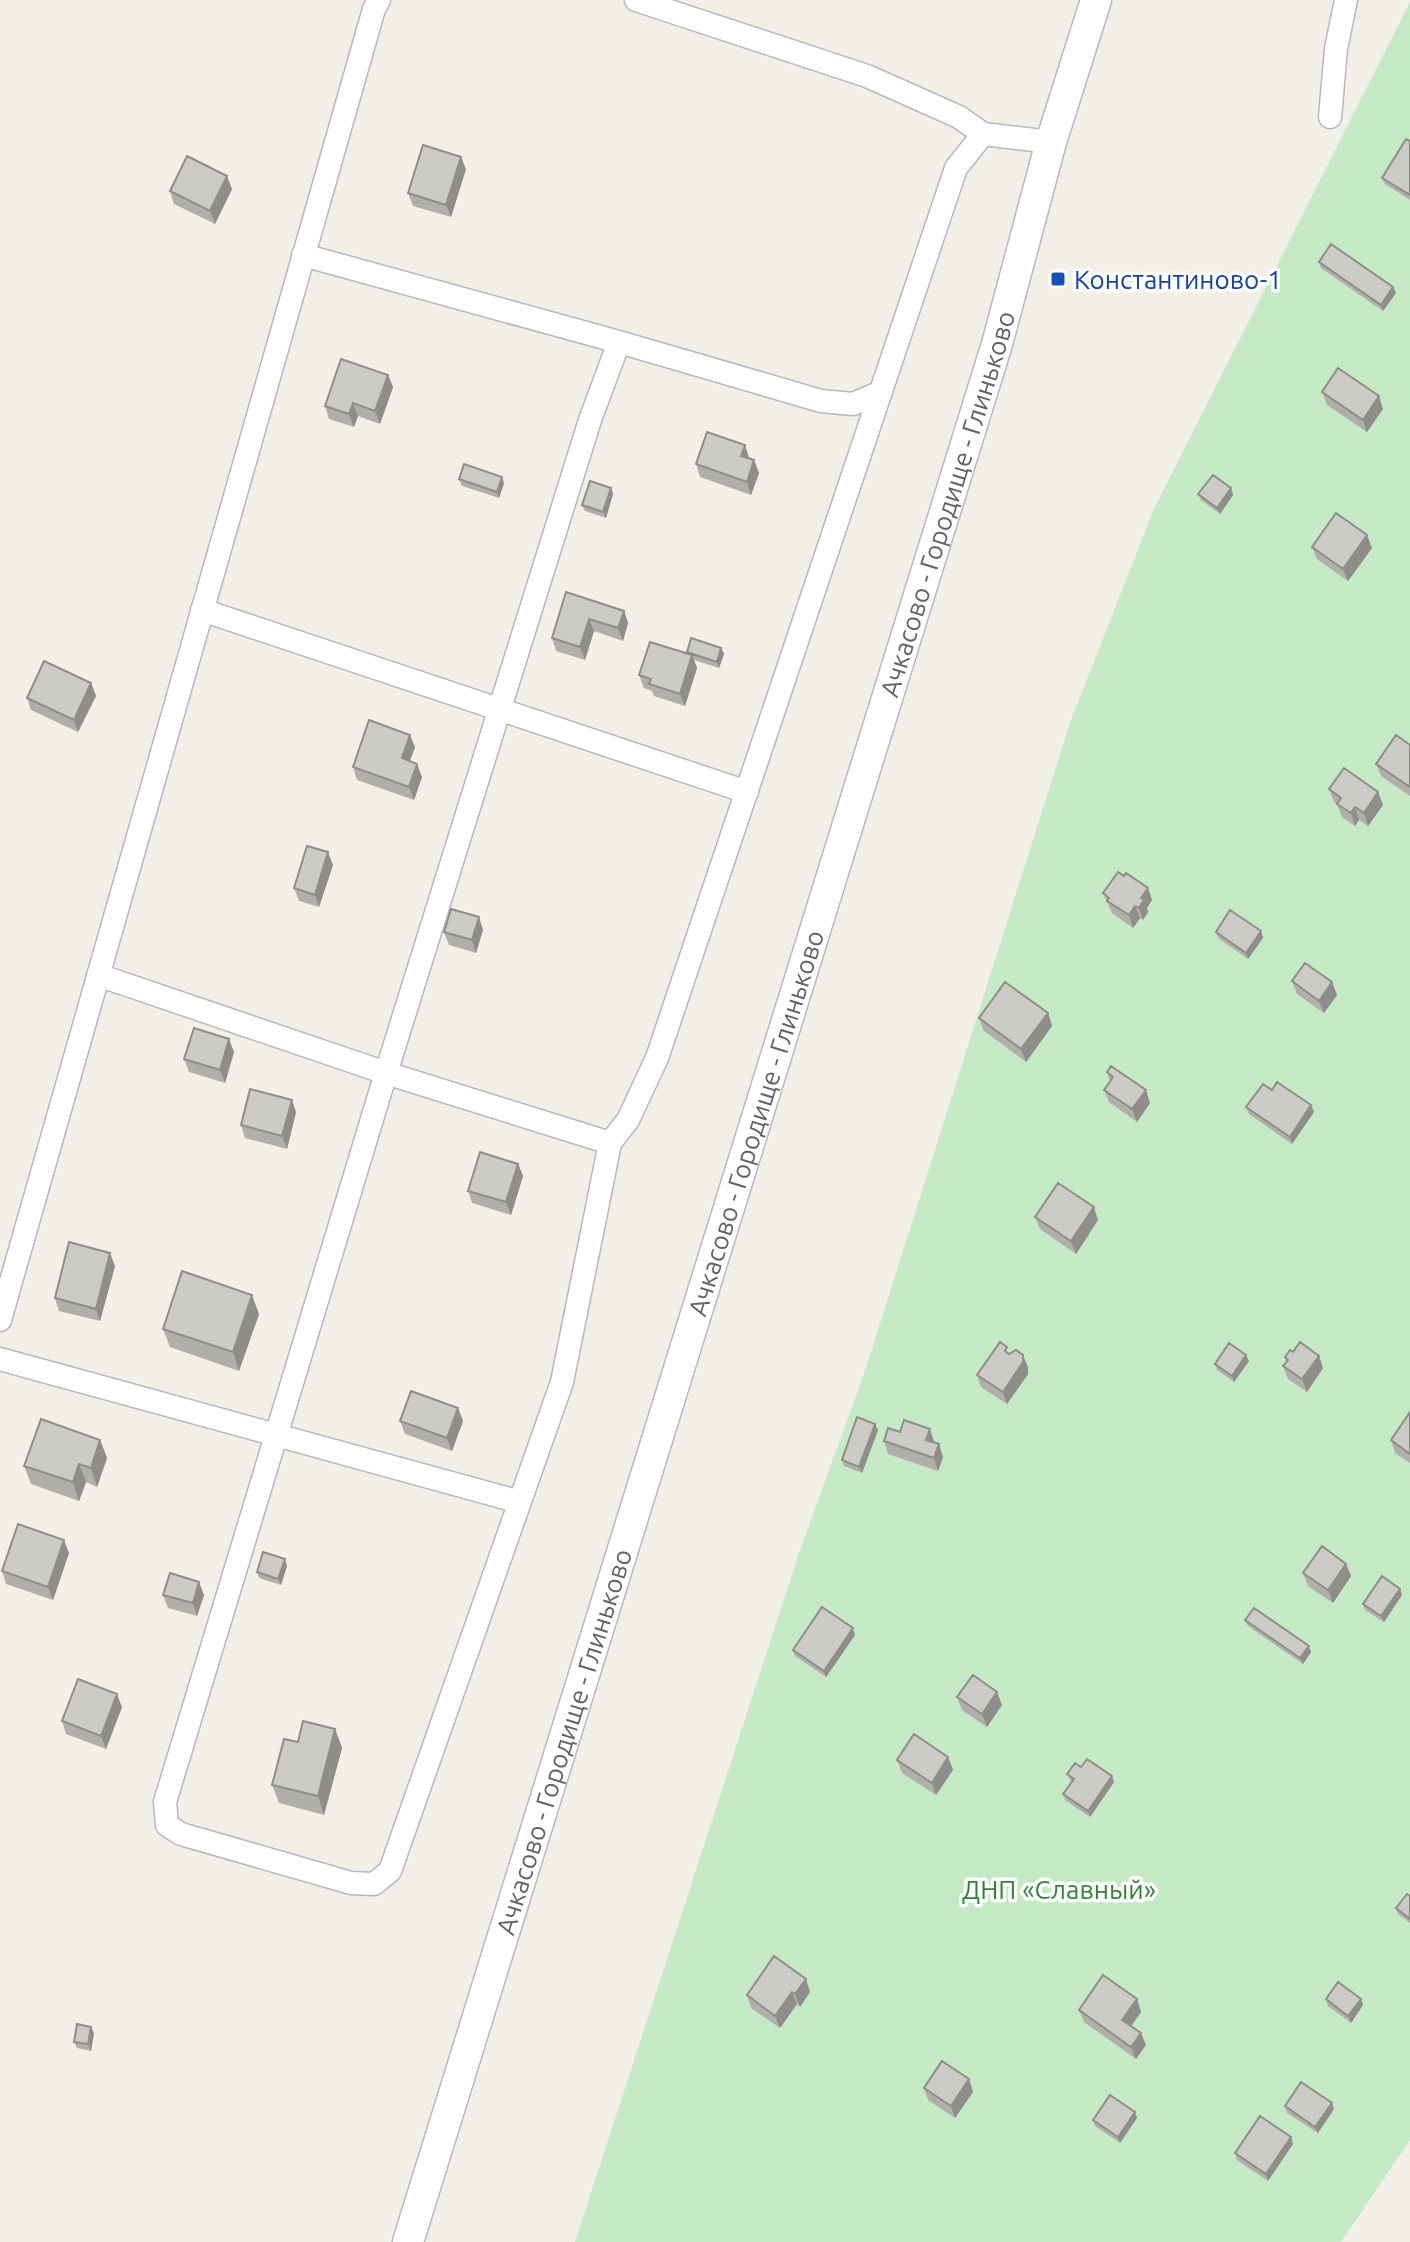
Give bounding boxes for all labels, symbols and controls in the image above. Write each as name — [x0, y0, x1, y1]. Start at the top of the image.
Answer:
place label: Константиново-1 — [1074, 265, 1282, 294]
marker: Константиново-1 — [1049, 270, 1067, 288]
street label: Ачкасово - Городище - Глиньково — [874, 308, 1020, 700]
street label: Ачкасово - Городище - Глиньково — [682, 926, 829, 1319]
street label: Ачкасово - Городище - Глиньково — [490, 1545, 637, 1938]
park label: ДНП «Славный» — [962, 1875, 1156, 1904]

